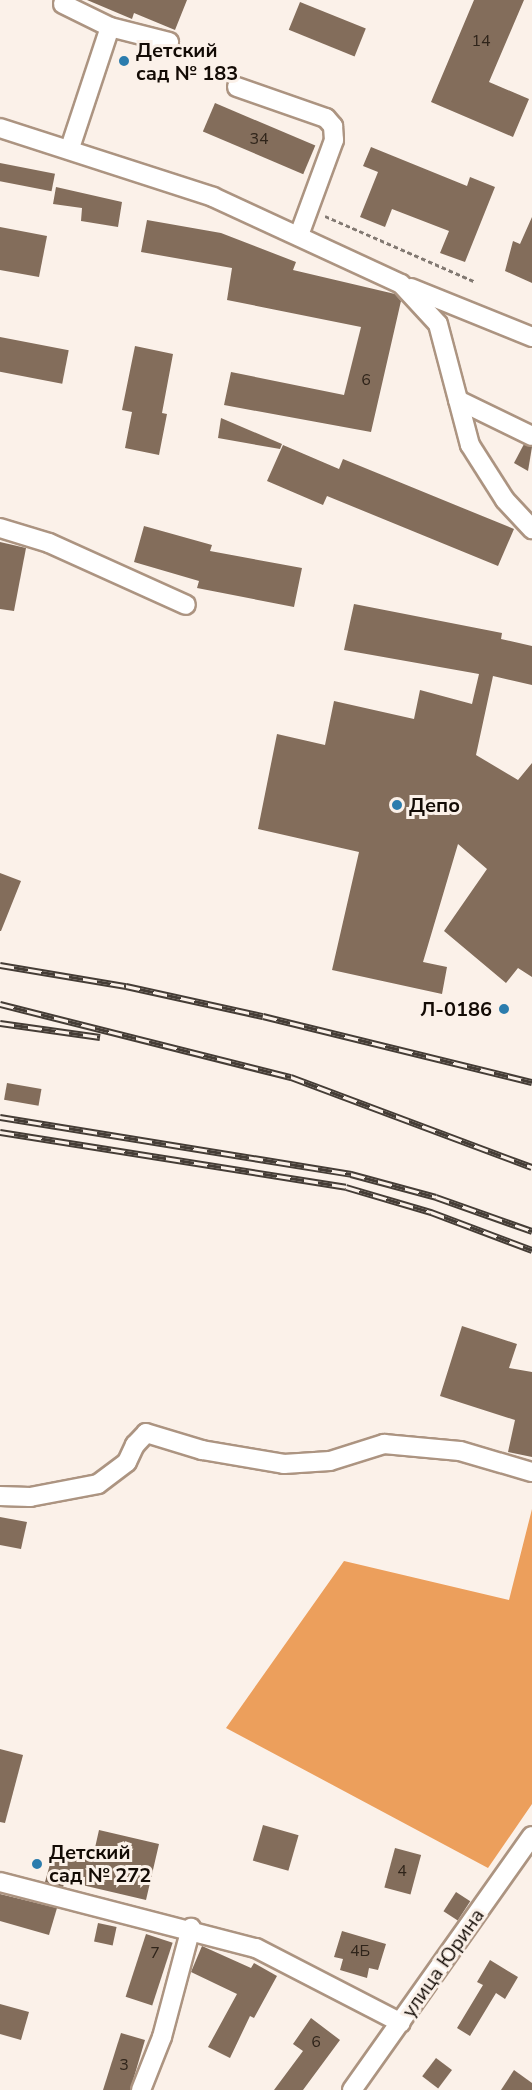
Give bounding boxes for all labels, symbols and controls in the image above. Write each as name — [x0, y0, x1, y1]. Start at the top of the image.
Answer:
house number: 14 — [471, 31, 491, 51]
place label: Детский сад № 183 — [136, 38, 238, 85]
marker: Детский сад № 183 — [117, 54, 131, 68]
house number: 34 — [249, 129, 269, 149]
house number: 6 — [361, 370, 371, 390]
place label: Депо — [409, 793, 460, 817]
marker: Депо — [390, 798, 404, 812]
place label: Л-0186 — [420, 997, 492, 1021]
marker: Л-0186 — [497, 1002, 511, 1016]
place label: Детский сад № 272 — [49, 1840, 151, 1887]
marker: Детский сад № 272 — [30, 1857, 44, 1871]
house number: 4 — [397, 1861, 407, 1881]
street label: улица Юрина — [397, 1904, 489, 2022]
house number: 4Б — [350, 1941, 370, 1961]
house number: 7 — [150, 1943, 160, 1963]
house number: 6 — [311, 2032, 321, 2052]
house number: 3 — [119, 2055, 129, 2075]

